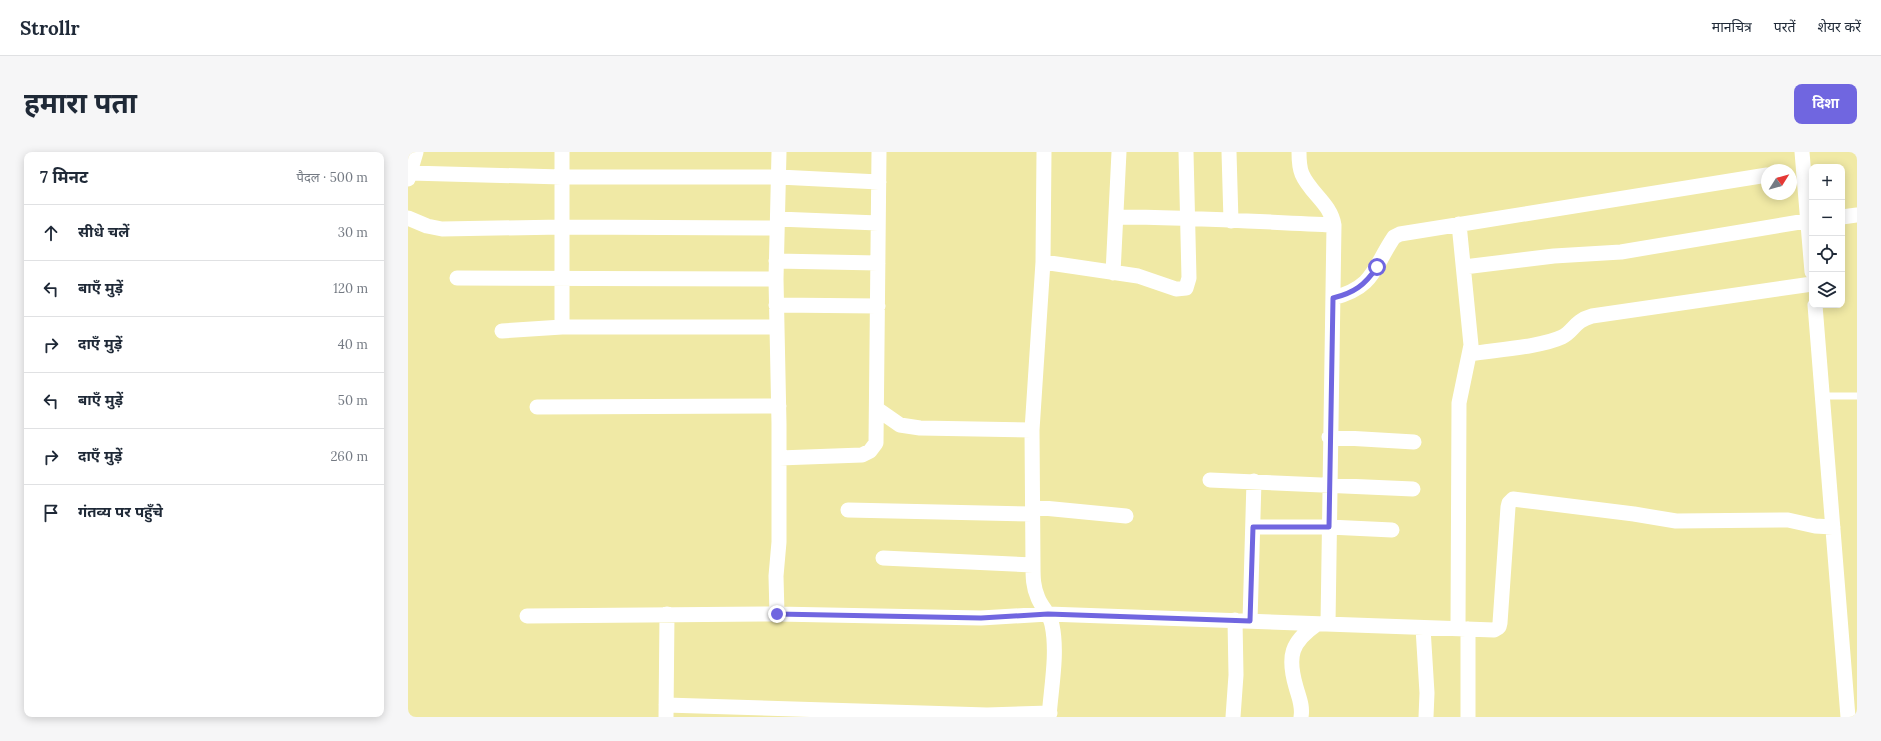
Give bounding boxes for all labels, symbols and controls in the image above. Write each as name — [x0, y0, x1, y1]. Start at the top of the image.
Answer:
text: Strollr — [20, 16, 80, 40]
text: मानचित्र — [1712, 18, 1752, 36]
text: परतें — [1774, 18, 1795, 36]
text: शेयर करें — [1817, 18, 1861, 36]
button: दिशा — [1794, 84, 1857, 124]
text: हमारा पता — [24, 85, 137, 121]
north arrow — [1761, 164, 1797, 200]
map controls — [1809, 164, 1845, 308]
button: + — [1809, 164, 1845, 200]
text: 7 मिनट — [40, 166, 88, 188]
text: पैदल · 500 m — [297, 169, 368, 186]
button: − — [1809, 200, 1845, 236]
icon: ahead — [40, 222, 62, 244]
text: सीधे चलें — [78, 222, 129, 241]
text: 30 m — [338, 224, 368, 241]
button: locate — [1809, 236, 1845, 272]
route start — [1368, 258, 1386, 276]
button: layers — [1809, 272, 1845, 308]
icon: left — [40, 278, 62, 300]
text: बाएँ मुड़ें — [78, 278, 123, 297]
text: 120 m — [333, 280, 368, 297]
icon: right — [40, 334, 62, 356]
text: दाएँ मुड़ें — [78, 334, 122, 353]
text: 40 m — [338, 336, 368, 353]
icon: left — [40, 390, 62, 412]
text: बाएँ मुड़ें — [78, 390, 123, 409]
text: 50 m — [338, 392, 368, 409]
icon: right — [40, 446, 62, 468]
text: दाएँ मुड़ें — [78, 446, 122, 465]
text: 260 m — [330, 448, 368, 465]
icon: arrive — [40, 502, 62, 524]
text: गंतव्य पर पहुँचे — [78, 502, 163, 521]
route end — [768, 605, 786, 623]

